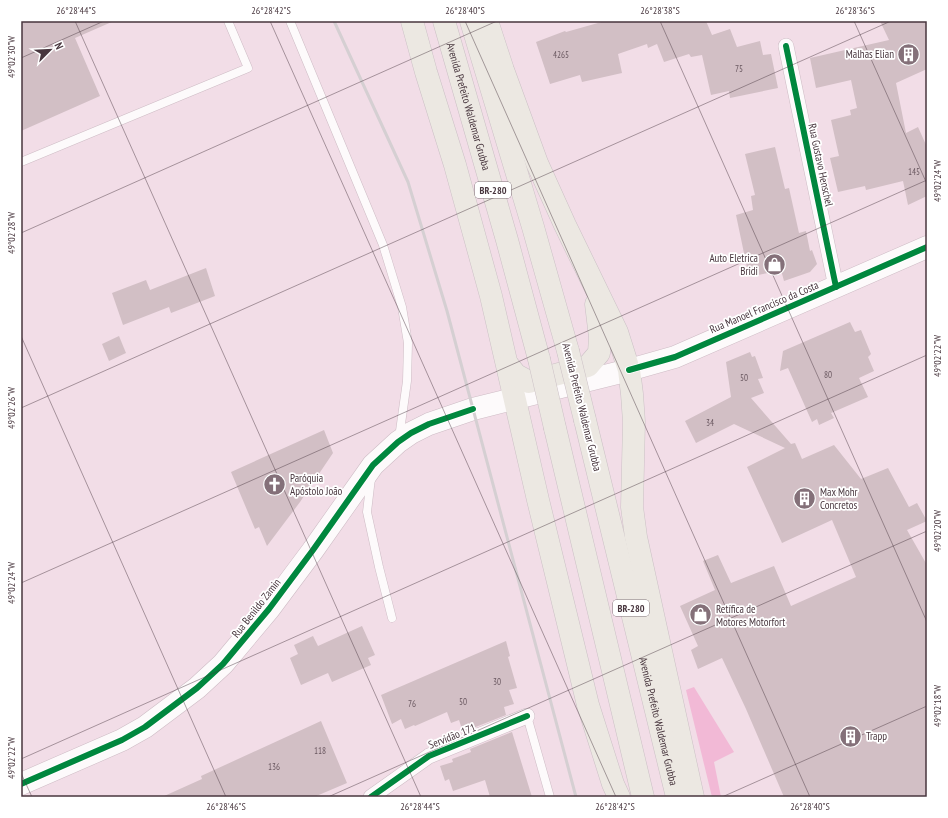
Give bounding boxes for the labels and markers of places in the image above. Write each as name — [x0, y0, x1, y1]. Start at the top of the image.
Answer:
building icon: Malhas Elian — [896, 41, 922, 67]
place label: Malhas Elian — [846, 47, 894, 61]
place label: Auto Eletrica Bridi — [709, 251, 758, 278]
shop icon: Auto Eletrica Bridi — [761, 251, 787, 277]
church icon: Paróquia Apóstolo João — [261, 471, 287, 497]
place label: Paróquia Apóstolo João — [290, 471, 343, 498]
building icon: Max Mohr Concretos — [791, 485, 817, 511]
place label: Max Mohr Concretos — [820, 485, 858, 512]
shop icon: Retífica de Motores Motorfort — [687, 602, 713, 628]
place label: Retífica de Motores Motorfort — [716, 602, 785, 629]
building icon: Trapp — [837, 723, 863, 749]
place label: Trapp — [866, 729, 887, 743]

